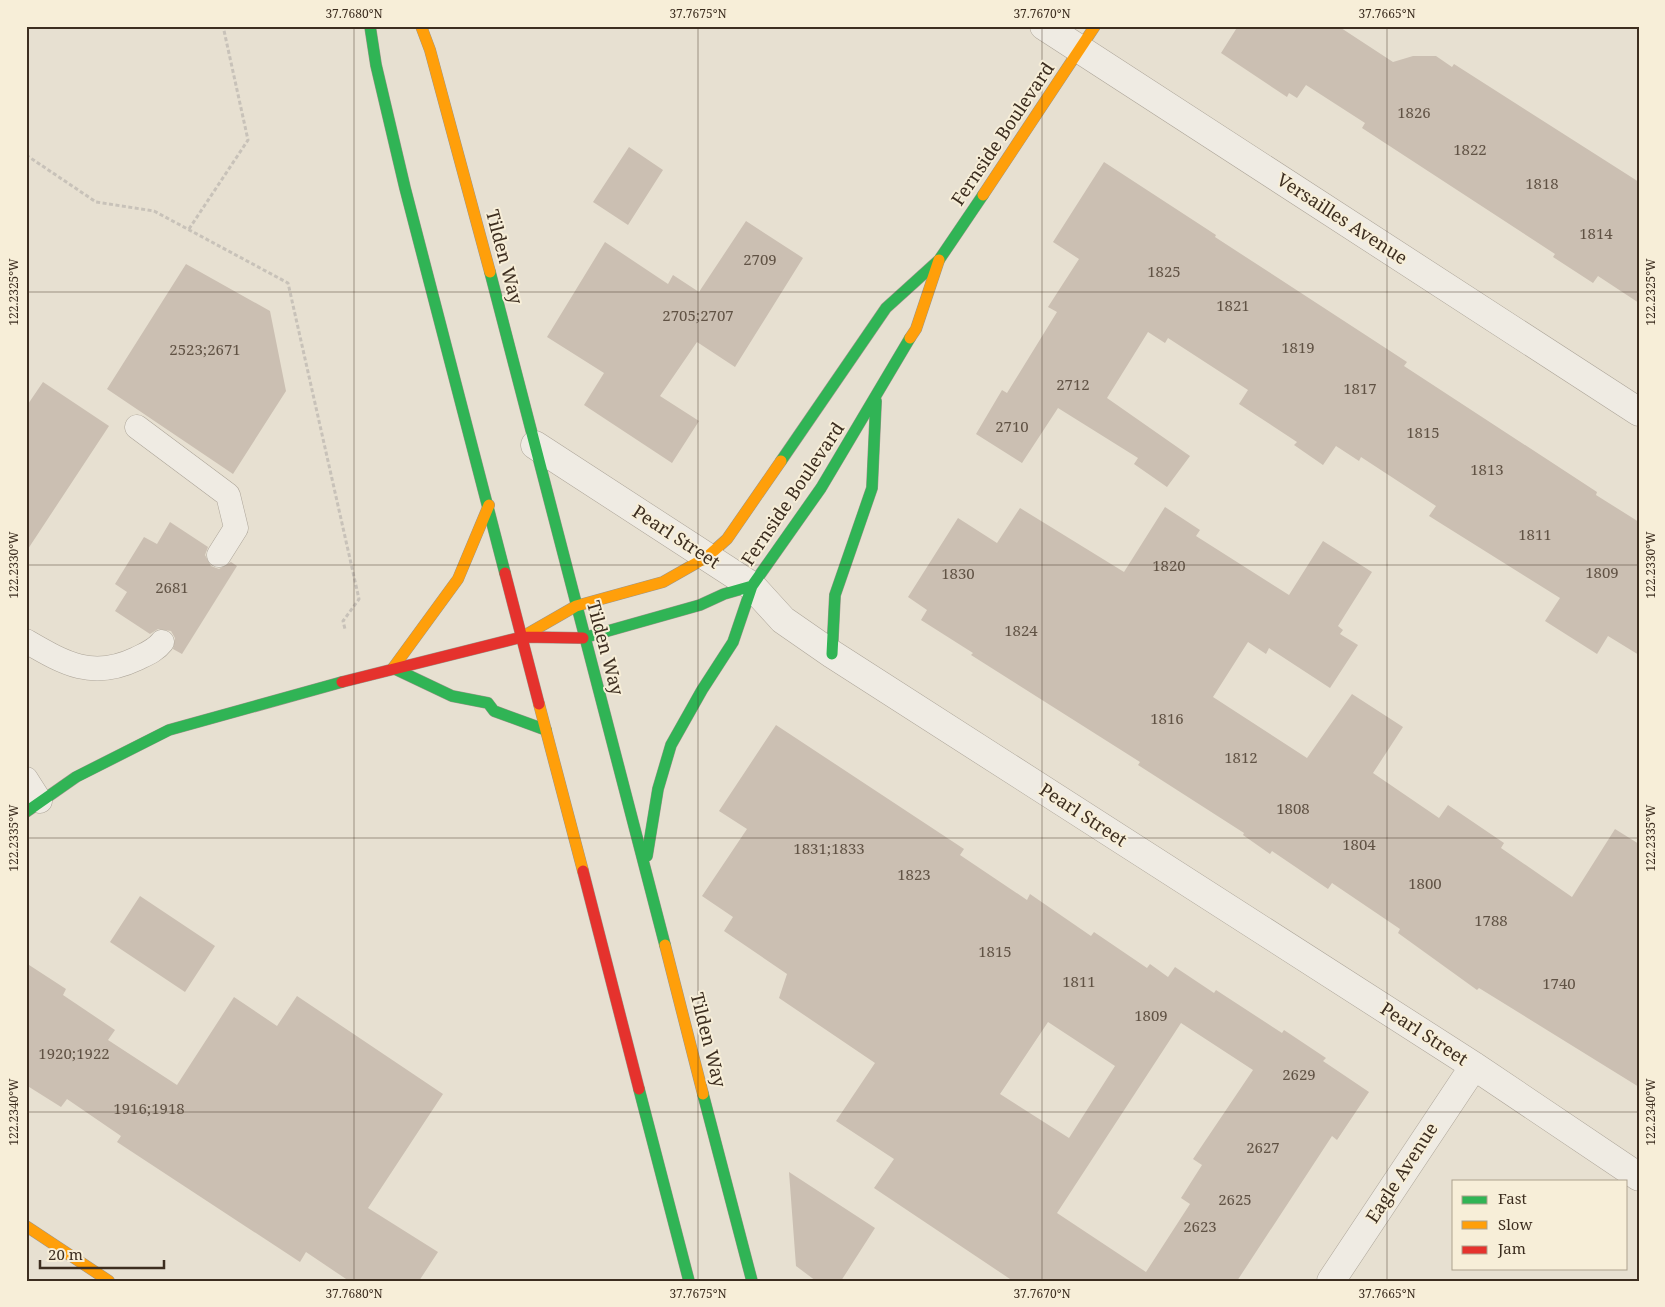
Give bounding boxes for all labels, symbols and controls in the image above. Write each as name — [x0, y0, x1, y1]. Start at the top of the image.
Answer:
text: 37.7680°N — [325, 5, 383, 22]
text: 37.7675°N — [669, 5, 727, 22]
text: 37.7670°N — [1013, 5, 1071, 22]
text: 37.7665°N — [1358, 5, 1416, 22]
street label: Fernside Boulevard — [945, 57, 1059, 210]
house number: 1826 — [1397, 102, 1431, 122]
house number: 1822 — [1453, 139, 1487, 159]
street label: Versailles Avenue — [1273, 167, 1412, 269]
house number: 1818 — [1525, 173, 1559, 193]
street label: Tilden Way — [481, 207, 529, 307]
house number: 1814 — [1579, 223, 1613, 243]
house number: 2709 — [743, 249, 777, 269]
text: 122.2325°W — [5, 258, 22, 326]
text: 122.2325°W — [1642, 258, 1659, 326]
house number: 1825 — [1147, 261, 1181, 281]
house number: 1821 — [1216, 295, 1250, 315]
house number: 2705;2707 — [662, 305, 734, 325]
house number: 1819 — [1281, 337, 1315, 357]
house number: 2523;2671 — [169, 339, 241, 359]
house number: 2712 — [1056, 374, 1090, 394]
house number: 1817 — [1343, 378, 1377, 398]
house number: 2710 — [995, 416, 1029, 436]
street label: Fernside Boulevard — [735, 417, 849, 570]
house number: 1815 — [1406, 422, 1440, 442]
house number: 1813 — [1470, 459, 1504, 479]
street label: Pearl Street — [628, 499, 725, 573]
house number: 1811 — [1518, 524, 1552, 544]
text: 122.2330°W — [5, 531, 22, 599]
text: 122.2330°W — [1642, 531, 1659, 599]
house number: 1820 — [1152, 555, 1186, 575]
house number: 1809 — [1585, 562, 1619, 582]
house number: 1830 — [941, 563, 975, 583]
house number: 2681 — [155, 577, 189, 597]
street label: Tilden Way — [582, 598, 630, 698]
house number: 1824 — [1004, 620, 1038, 640]
house number: 1816 — [1150, 708, 1184, 728]
house number: 1812 — [1224, 747, 1258, 767]
street label: Pearl Street — [1035, 777, 1132, 851]
house number: 1808 — [1276, 798, 1310, 818]
text: 122.2335°W — [5, 804, 22, 872]
text: 122.2335°W — [1642, 804, 1659, 872]
house number: 1804 — [1342, 834, 1376, 854]
house number: 1831;1833 — [793, 838, 865, 858]
house number: 1823 — [897, 864, 931, 884]
house number: 1800 — [1408, 873, 1442, 893]
house number: 1788 — [1474, 910, 1508, 930]
house number: 1815 — [978, 941, 1012, 961]
house number: 1811 — [1062, 971, 1096, 991]
house number: 1740 — [1542, 973, 1576, 993]
street label: Tilden Way — [686, 990, 733, 1090]
street label: Pearl Street — [1376, 996, 1473, 1070]
house number: 1809 — [1134, 1005, 1168, 1025]
house number: 1920;1922 — [38, 1043, 110, 1063]
house number: 2629 — [1282, 1064, 1316, 1084]
text: 122.2340°W — [5, 1078, 22, 1146]
text: 122.2340°W — [1642, 1078, 1659, 1146]
house number: 1916;1918 — [113, 1098, 185, 1118]
street label: Eagle Avenue — [1360, 1118, 1443, 1227]
house number: 2627 — [1246, 1137, 1280, 1157]
legend — [1452, 1180, 1628, 1270]
text: Fast — [1498, 1188, 1527, 1208]
house number: 2625 — [1218, 1189, 1252, 1209]
text: Slow — [1498, 1214, 1532, 1234]
house number: 2623 — [1183, 1216, 1217, 1236]
scale bar — [40, 1237, 164, 1269]
text: Jam — [1497, 1238, 1526, 1258]
text: 20 m — [48, 1244, 83, 1264]
text: 37.7680°N — [325, 1285, 383, 1302]
text: 37.7675°N — [669, 1285, 727, 1302]
text: 37.7670°N — [1013, 1285, 1071, 1302]
text: 37.7665°N — [1358, 1285, 1416, 1302]

